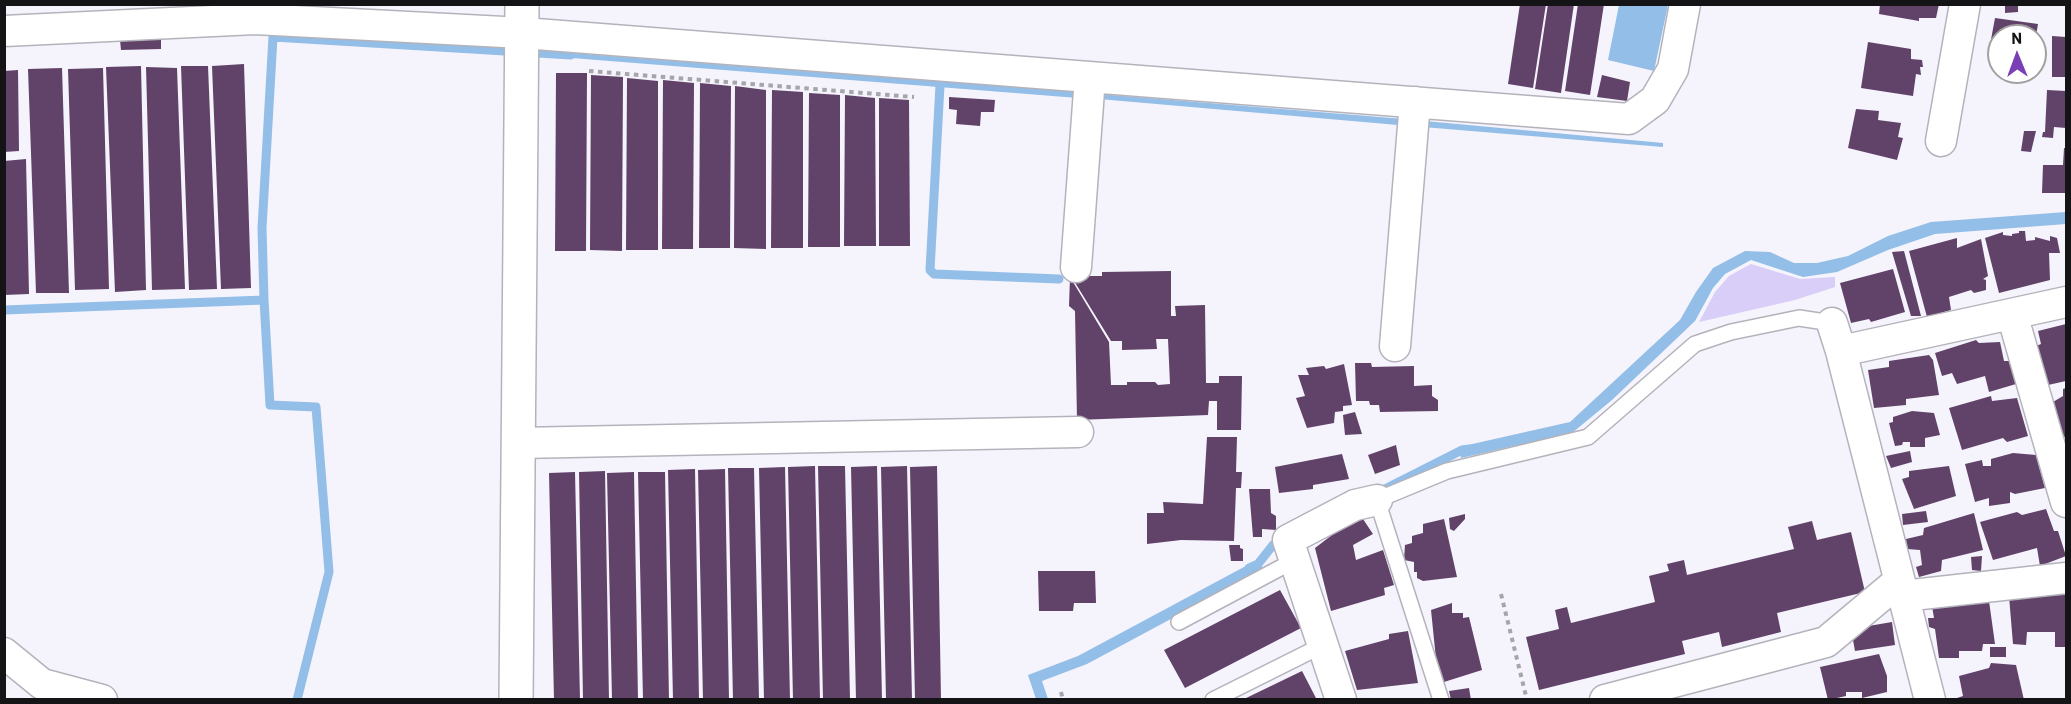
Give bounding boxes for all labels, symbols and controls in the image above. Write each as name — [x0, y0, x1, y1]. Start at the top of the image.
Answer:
north arrow — [1987, 24, 2047, 84]
text: N — [2011, 28, 2022, 47]

